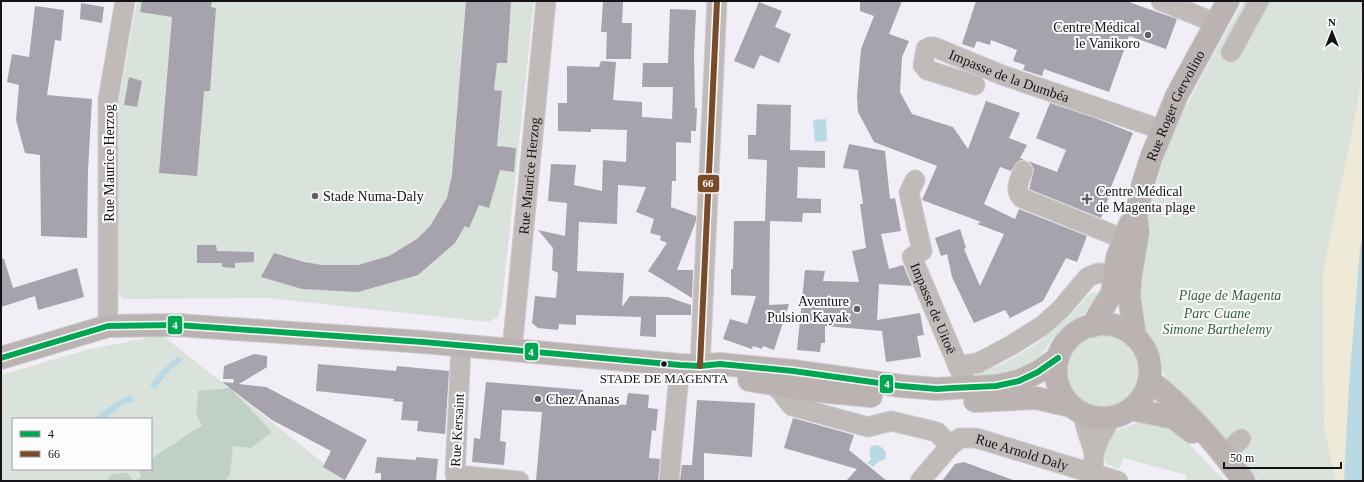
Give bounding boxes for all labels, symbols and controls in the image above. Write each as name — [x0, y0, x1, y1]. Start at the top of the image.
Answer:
north arrow — [1312, 12, 1352, 52]
text: N — [1328, 16, 1336, 28]
place label: Centre Médical le Vanikoro — [1053, 20, 1140, 51]
marker: Centre Médical le Vanikoro — [1143, 30, 1153, 40]
street label: Impasse de la Dumbéa — [947, 47, 1072, 106]
street label: Rue Roger Gervolino — [1144, 48, 1208, 163]
street label: Rue Maurice Herzog — [102, 104, 117, 222]
street label: Rue Maurice Herzog — [516, 117, 543, 235]
line badge: 66 — [697, 174, 720, 193]
text: 66 — [703, 177, 714, 189]
place label: Centre Médical de Magenta plage — [1096, 184, 1196, 215]
place label: Stade Numa-Daly — [323, 189, 424, 204]
marker: Stade Numa-Daly — [310, 191, 320, 201]
marker: Centre Médical de Magenta plage — [1081, 193, 1093, 205]
street label: Impasse de Uitoë — [907, 261, 959, 356]
park label: Plage de Magenta — [1178, 288, 1281, 303]
place label: Aventure Pulsion Kayak — [767, 294, 849, 325]
marker: Aventure Pulsion Kayak — [852, 304, 862, 314]
park label: Parc Cuane Simone Barthelemy — [1162, 306, 1272, 337]
line badge: 4 — [167, 315, 183, 335]
text: 4 — [172, 319, 178, 331]
line badge: 4 — [524, 342, 539, 361]
text: 4 — [528, 346, 534, 358]
marker: STADE DE MAGENTA — [659, 359, 669, 369]
place label: STADE DE MAGENTA — [600, 371, 729, 386]
line badge: 4 — [879, 374, 894, 394]
text: 4 — [884, 378, 890, 390]
place label: Chez Ananas — [546, 392, 619, 407]
street label: Rue Kersaint — [448, 393, 467, 467]
marker: Chez Ananas — [533, 394, 543, 404]
legend — [12, 418, 152, 470]
text: 4 — [48, 427, 54, 441]
street label: Rue Arnold Daly — [974, 431, 1070, 473]
scale bar — [1224, 444, 1341, 470]
text: 66 — [48, 447, 60, 461]
text: 50 m — [1230, 451, 1255, 465]

